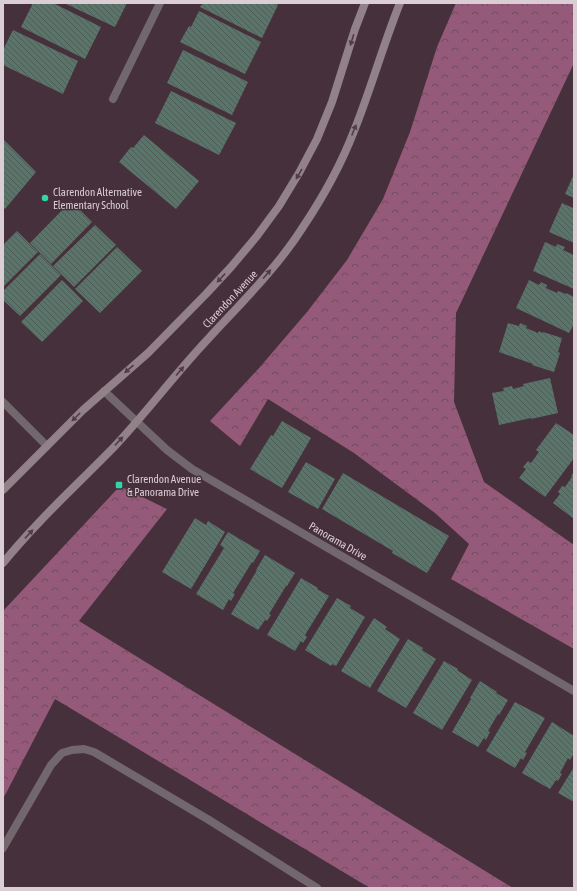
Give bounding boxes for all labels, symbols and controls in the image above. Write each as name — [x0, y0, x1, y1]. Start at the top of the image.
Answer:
one-way arrow — [349, 34, 355, 46]
one-way arrow — [352, 124, 358, 136]
one-way arrow — [295, 168, 302, 180]
place label: Clarendon Alternative Elementary School — [53, 186, 142, 211]
marker: Clarendon Alternative Elementary School — [40, 193, 50, 203]
street label: Clarendon Avenue — [200, 268, 260, 330]
one-way arrow — [263, 269, 272, 280]
one-way arrow — [216, 273, 226, 283]
one-way arrow — [124, 365, 134, 374]
one-way arrow — [176, 366, 185, 376]
one-way arrow — [71, 412, 81, 422]
one-way arrow — [115, 435, 124, 446]
place label: Clarendon Avenue & Panorama Drive — [127, 473, 201, 498]
marker: Clarendon Avenue & Panorama Drive — [114, 480, 124, 490]
street label: Panorama Drive — [307, 520, 369, 562]
one-way arrow — [24, 529, 34, 539]

